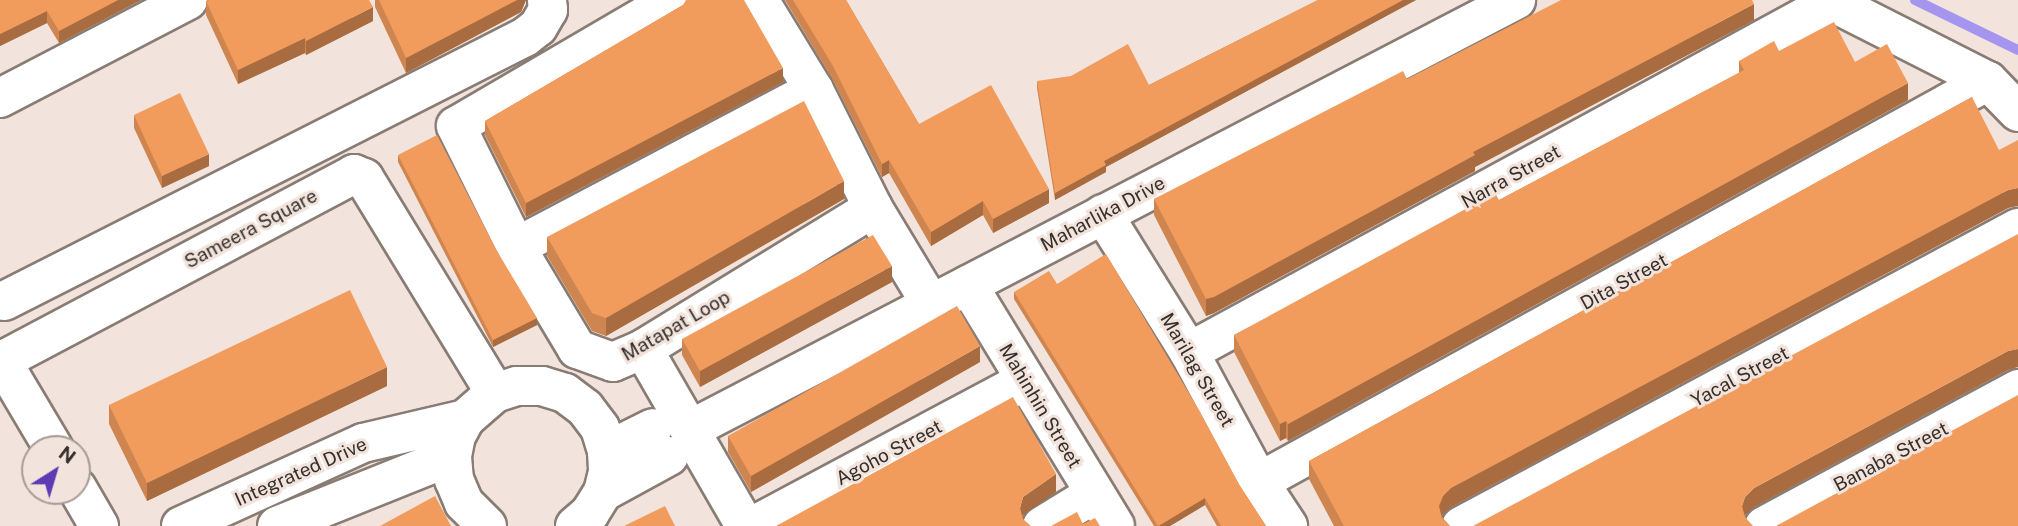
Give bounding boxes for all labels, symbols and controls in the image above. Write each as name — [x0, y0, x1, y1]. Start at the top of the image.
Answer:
street label: Narra Street — [1457, 140, 1565, 214]
street label: Maharlika Drive — [1037, 172, 1169, 256]
street label: Sameera Square — [181, 184, 321, 274]
street label: Dita Street — [1577, 249, 1671, 315]
street label: Matapat Loop — [618, 286, 734, 366]
street label: Marilag Street — [1155, 309, 1239, 431]
street label: Mahinhin Street — [994, 340, 1086, 472]
street label: Yacal Street — [1687, 342, 1793, 412]
street label: Agoho Street — [832, 415, 946, 491]
street label: Banaba Street — [1830, 417, 1952, 497]
street label: Integrated Drive — [231, 433, 371, 511]
north arrow — [21, 435, 91, 505]
text: N — [55, 442, 80, 468]

